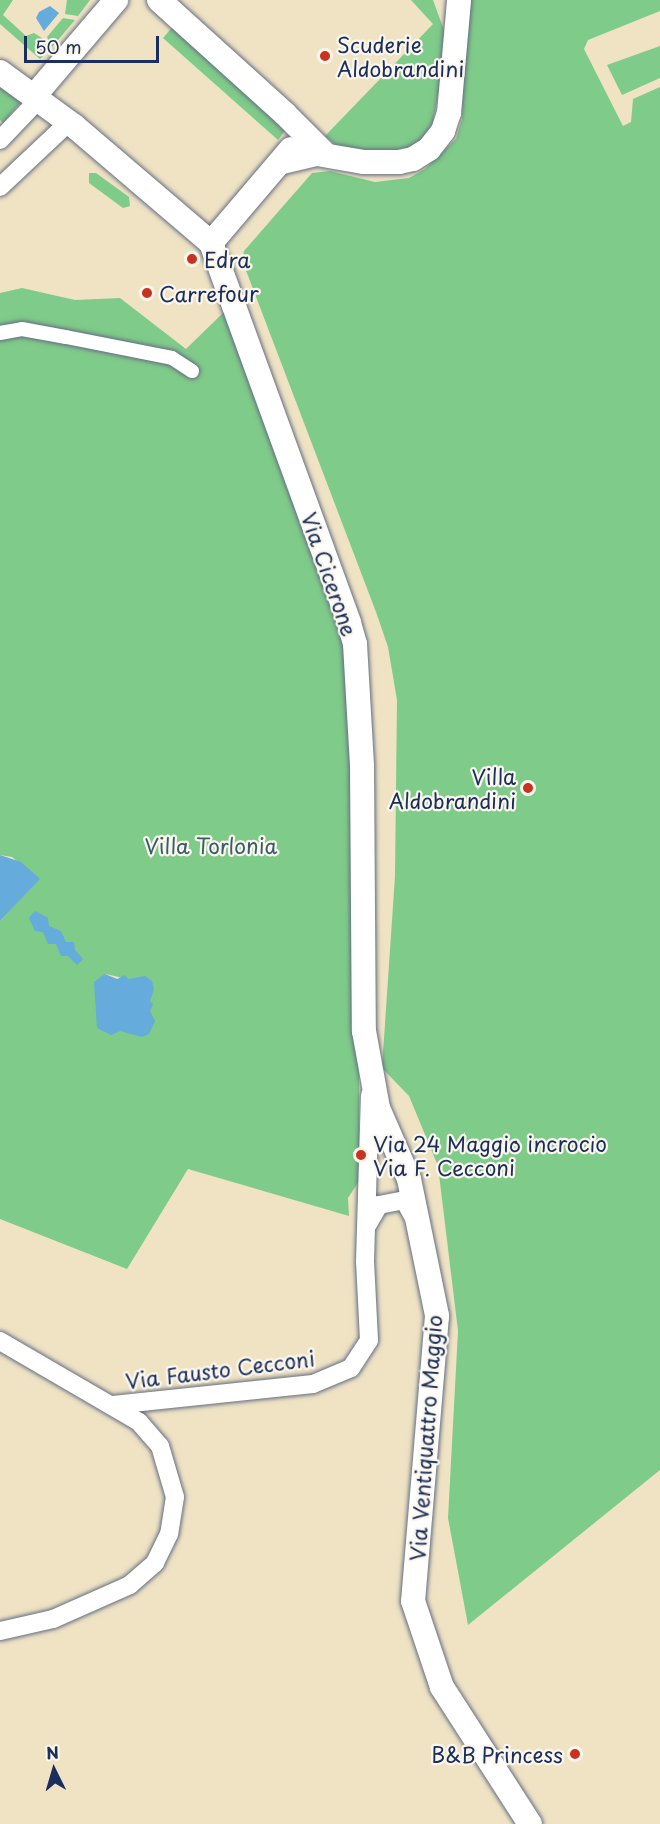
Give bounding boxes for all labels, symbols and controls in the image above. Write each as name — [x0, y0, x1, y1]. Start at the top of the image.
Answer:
scale bar — [27, 24, 162, 62]
place label: Scuderie Aldobrandini — [337, 31, 464, 81]
text: 50 m — [35, 33, 82, 60]
marker: Scuderie Aldobrandini — [318, 49, 332, 63]
place label: Edra — [204, 246, 251, 272]
marker: Edra — [185, 252, 199, 266]
place label: Carrefour — [159, 280, 259, 306]
marker: Carrefour — [140, 286, 154, 300]
street label: Via Cicerone — [297, 509, 363, 639]
place label: Villa Aldobrandini — [389, 763, 516, 813]
marker: Villa Aldobrandini — [521, 781, 535, 795]
park label: Villa Torlonia — [145, 832, 277, 858]
place label: Via 24 Maggio incrocio Via F. Cecconi — [373, 1130, 609, 1180]
marker: Via 24 Maggio incrocio Via F. Cecconi — [354, 1148, 368, 1162]
street label: Via Ventiquattro Maggio — [404, 1314, 446, 1562]
street label: Via Fausto Cecconi — [124, 1345, 316, 1393]
north arrow — [24, 1740, 84, 1800]
text: N — [45, 1740, 60, 1765]
place label: B&B Princess — [432, 1741, 563, 1767]
marker: B&B Princess — [568, 1747, 582, 1761]

